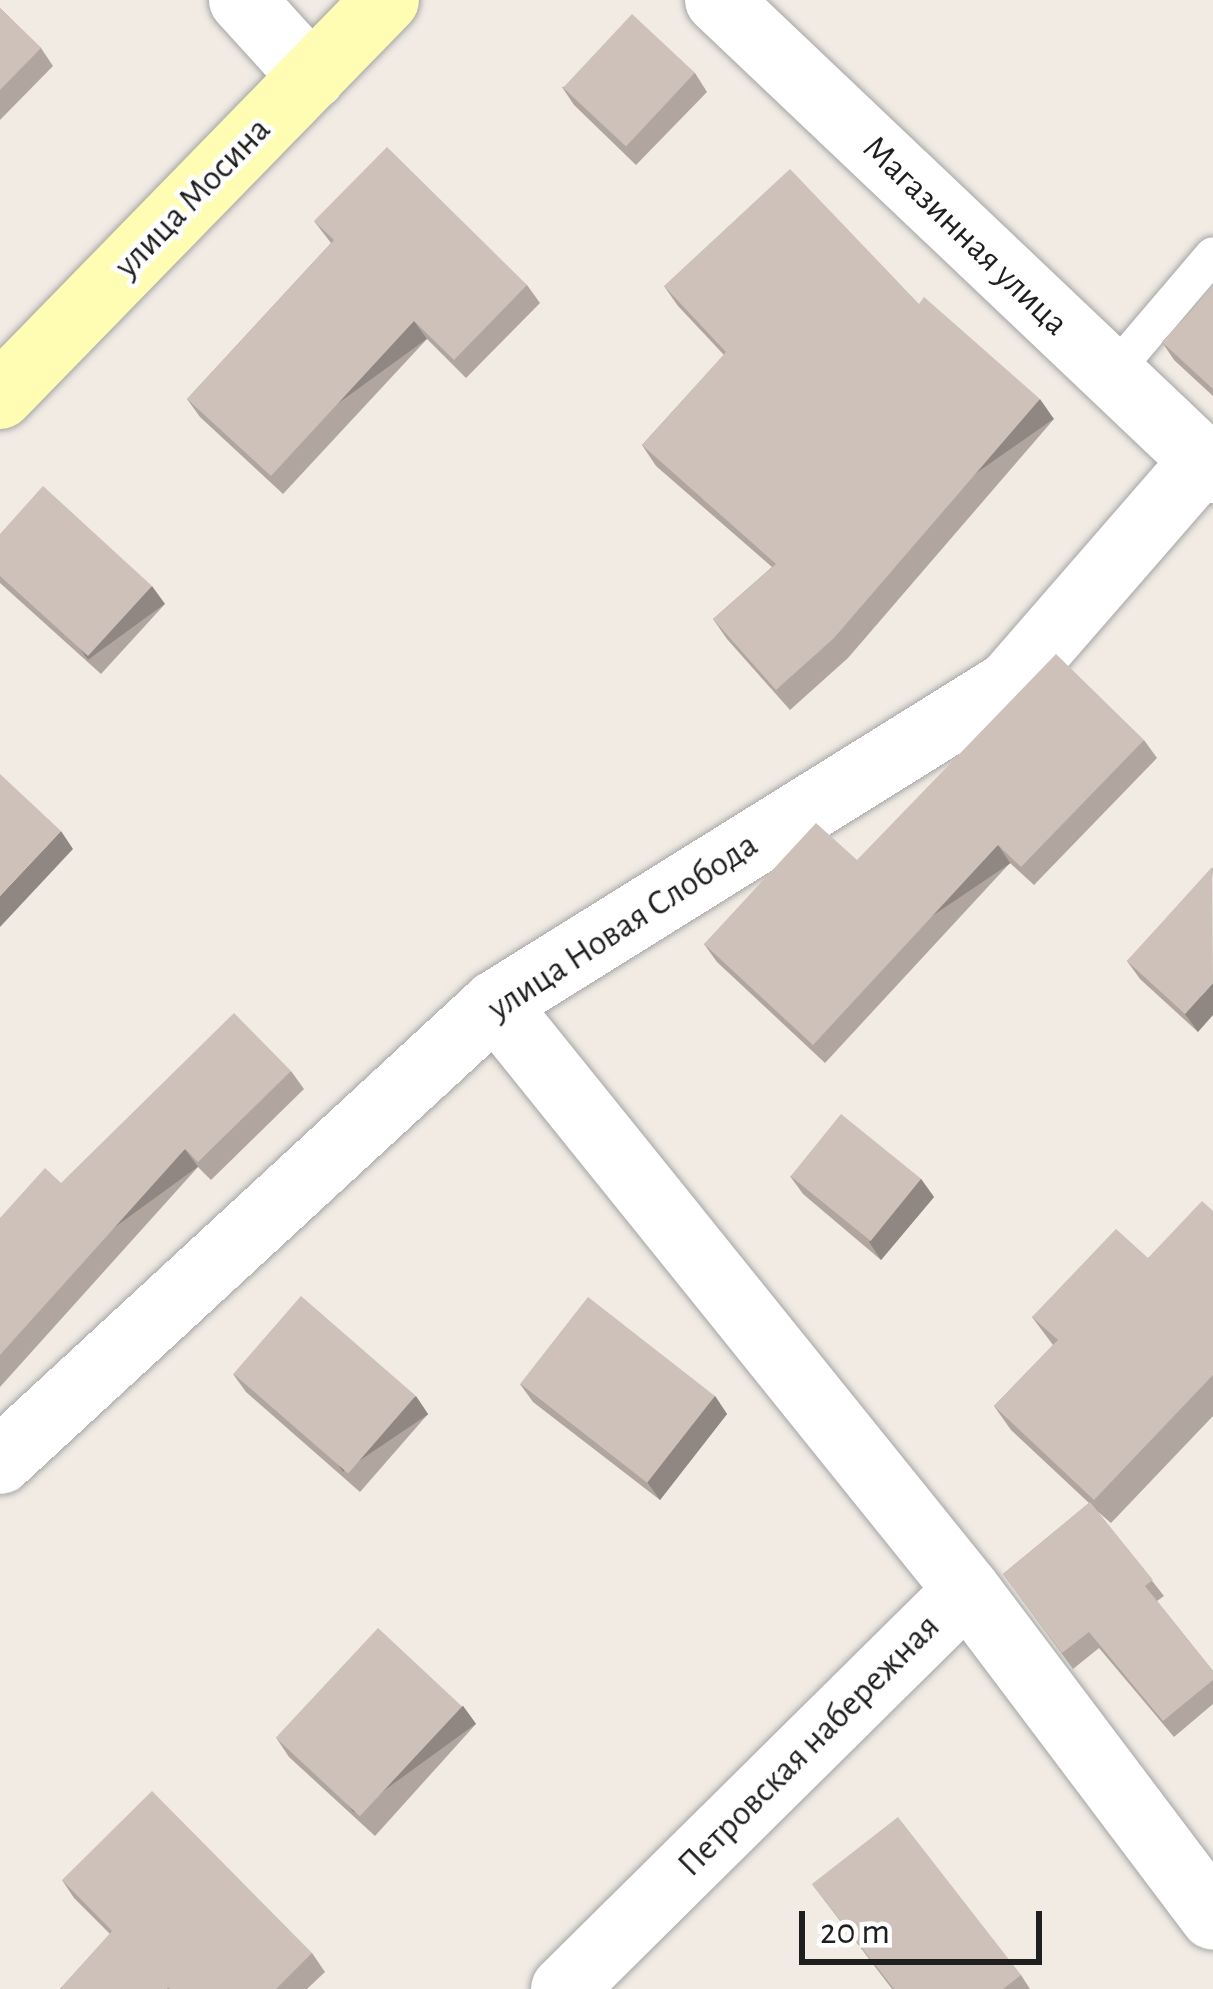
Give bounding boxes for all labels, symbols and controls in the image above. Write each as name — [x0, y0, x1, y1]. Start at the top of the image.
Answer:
street label: улица Мосина — [106, 109, 280, 287]
street label: Магазинная улица — [853, 127, 1077, 345]
street label: улица Новая Слобода — [480, 824, 766, 1030]
street label: Петровская набережная — [669, 1606, 949, 1886]
scale bar — [805, 1887, 1048, 1961]
text: 20 m — [820, 1914, 890, 1950]

